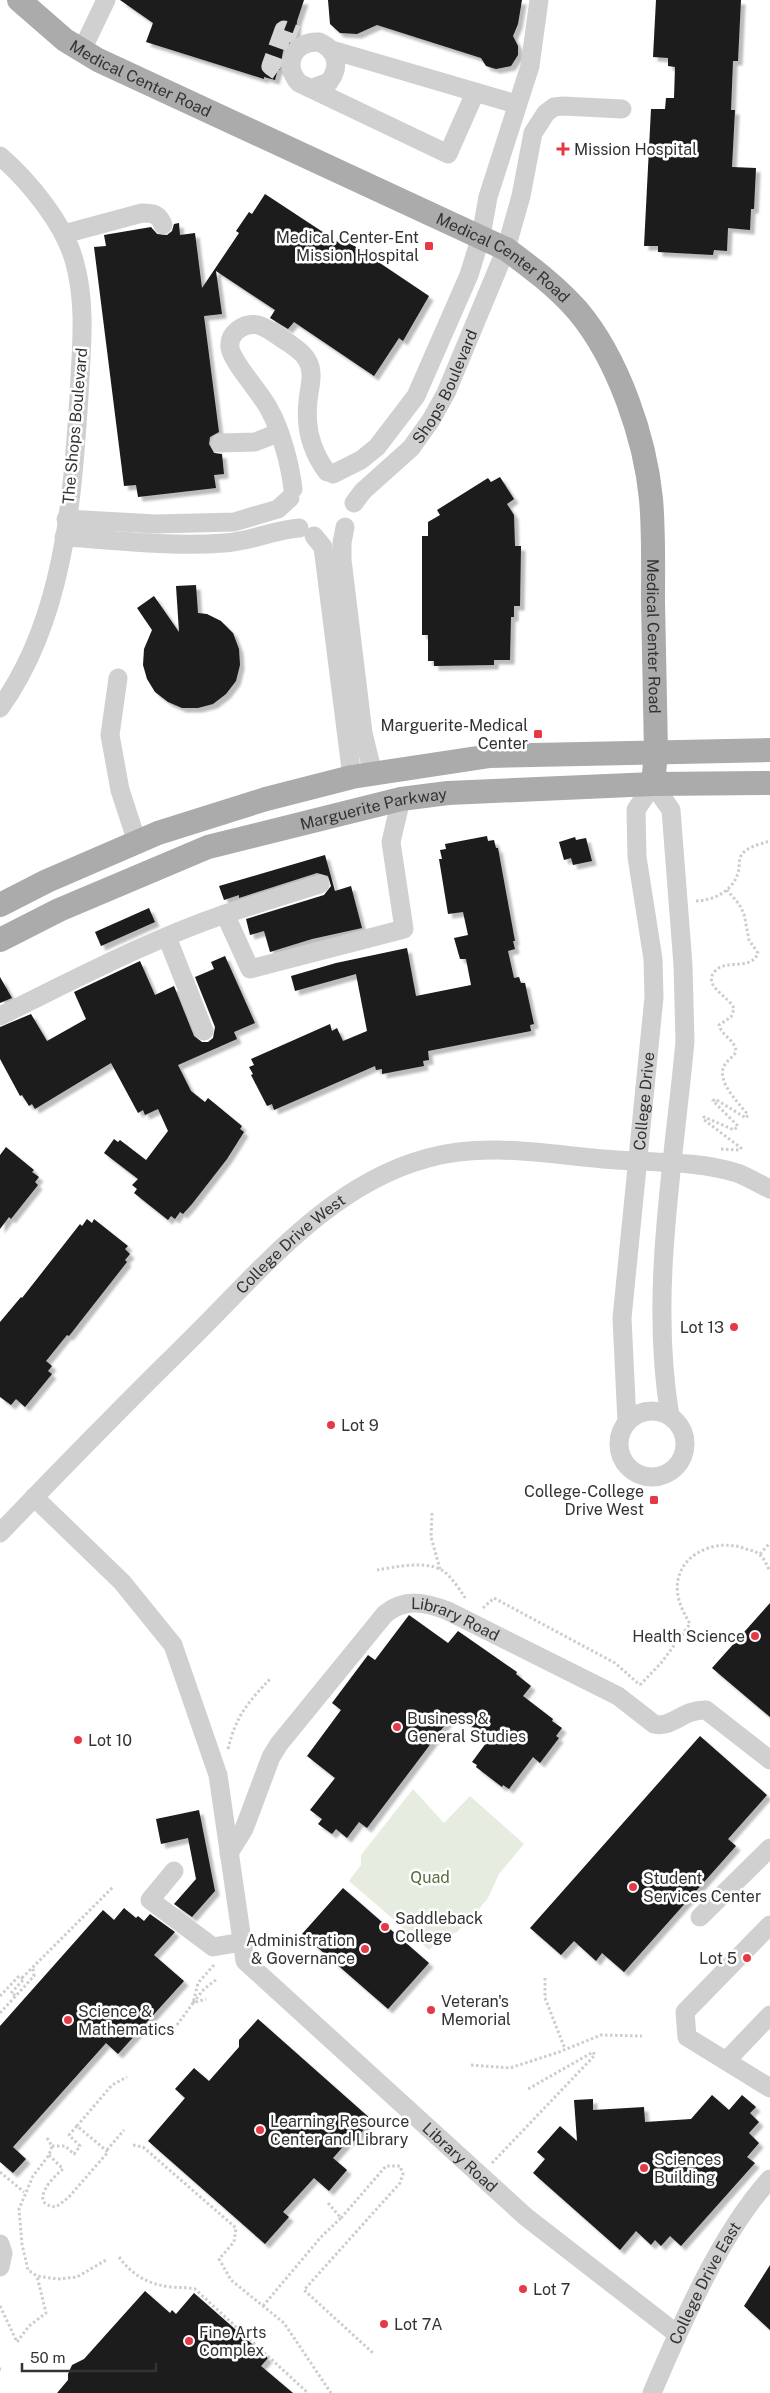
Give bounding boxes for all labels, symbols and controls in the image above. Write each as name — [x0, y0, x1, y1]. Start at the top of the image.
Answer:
street label: Medical Center Road — [66, 36, 215, 121]
place label: Mission Hospital — [574, 140, 697, 159]
marker: Mission Hospital — [556, 142, 570, 156]
street label: Medical Center Road — [433, 209, 574, 306]
place label: Medical Center-Ent Mission Hospital — [276, 228, 419, 265]
marker: Medical Center-Ent Mission Hospital — [423, 240, 435, 252]
street label: Shops Boulevard — [408, 327, 481, 447]
street label: The Shops Boulevard — [59, 347, 91, 505]
street label: Medical Center Road — [643, 559, 665, 714]
place label: Marguerite-Medical Center — [380, 716, 528, 753]
marker: Marguerite-Medical Center — [532, 728, 544, 740]
street label: Marguerite Parkway — [298, 784, 448, 833]
street label: College Drive — [629, 1051, 658, 1151]
street label: College Drive West — [232, 1190, 349, 1297]
place label: Lot 13 — [680, 1318, 724, 1337]
marker: Lot 13 — [728, 1321, 740, 1333]
place label: Lot 9 — [341, 1416, 379, 1435]
marker: Lot 9 — [325, 1419, 337, 1431]
place label: College-College Drive West — [524, 1482, 644, 1519]
marker: College-College Drive West — [648, 1494, 660, 1506]
street label: Library Road — [411, 1594, 503, 1645]
place label: Health Science — [632, 1627, 745, 1646]
marker: Health Science — [749, 1630, 761, 1642]
place label: Business & General Studies — [407, 1709, 526, 1746]
marker: Business & General Studies — [391, 1721, 403, 1733]
place label: Lot 10 — [88, 1731, 132, 1750]
marker: Lot 10 — [72, 1734, 84, 1746]
park label: Quad — [410, 1868, 450, 1887]
place label: Student Services Center — [643, 1869, 761, 1906]
marker: Student Services Center — [627, 1881, 639, 1893]
place label: Saddleback College — [395, 1909, 483, 1946]
marker: Saddleback College — [379, 1921, 391, 1933]
place label: Administration & Governance — [246, 1931, 355, 1968]
marker: Administration & Governance — [359, 1943, 371, 1955]
place label: Lot 5 — [699, 1949, 737, 1968]
marker: Lot 5 — [741, 1952, 753, 1964]
place label: Veteran's Memorial — [441, 1992, 511, 2029]
place label: Science & Mathematics — [78, 2002, 174, 2039]
marker: Veteran's Memorial — [425, 2004, 437, 2016]
marker: Science & Mathematics — [62, 2014, 74, 2026]
place label: Learning Resource Center and Library — [270, 2112, 409, 2149]
street label: Library Road — [419, 2118, 501, 2196]
marker: Learning Resource Center and Library — [254, 2124, 266, 2136]
place label: Sciences Building — [654, 2150, 721, 2187]
marker: Sciences Building — [638, 2162, 650, 2174]
street label: College Drive East — [665, 2218, 744, 2347]
place label: Lot 7 — [533, 2280, 570, 2299]
marker: Lot 7 — [517, 2283, 529, 2295]
place label: Lot 7A — [394, 2315, 443, 2334]
marker: Lot 7A — [378, 2318, 390, 2330]
place label: Fine Arts Complex — [199, 2323, 266, 2360]
marker: Fine Arts Complex — [183, 2335, 195, 2347]
scale bar — [22, 2340, 156, 2372]
text: 50 m — [30, 2349, 65, 2366]

